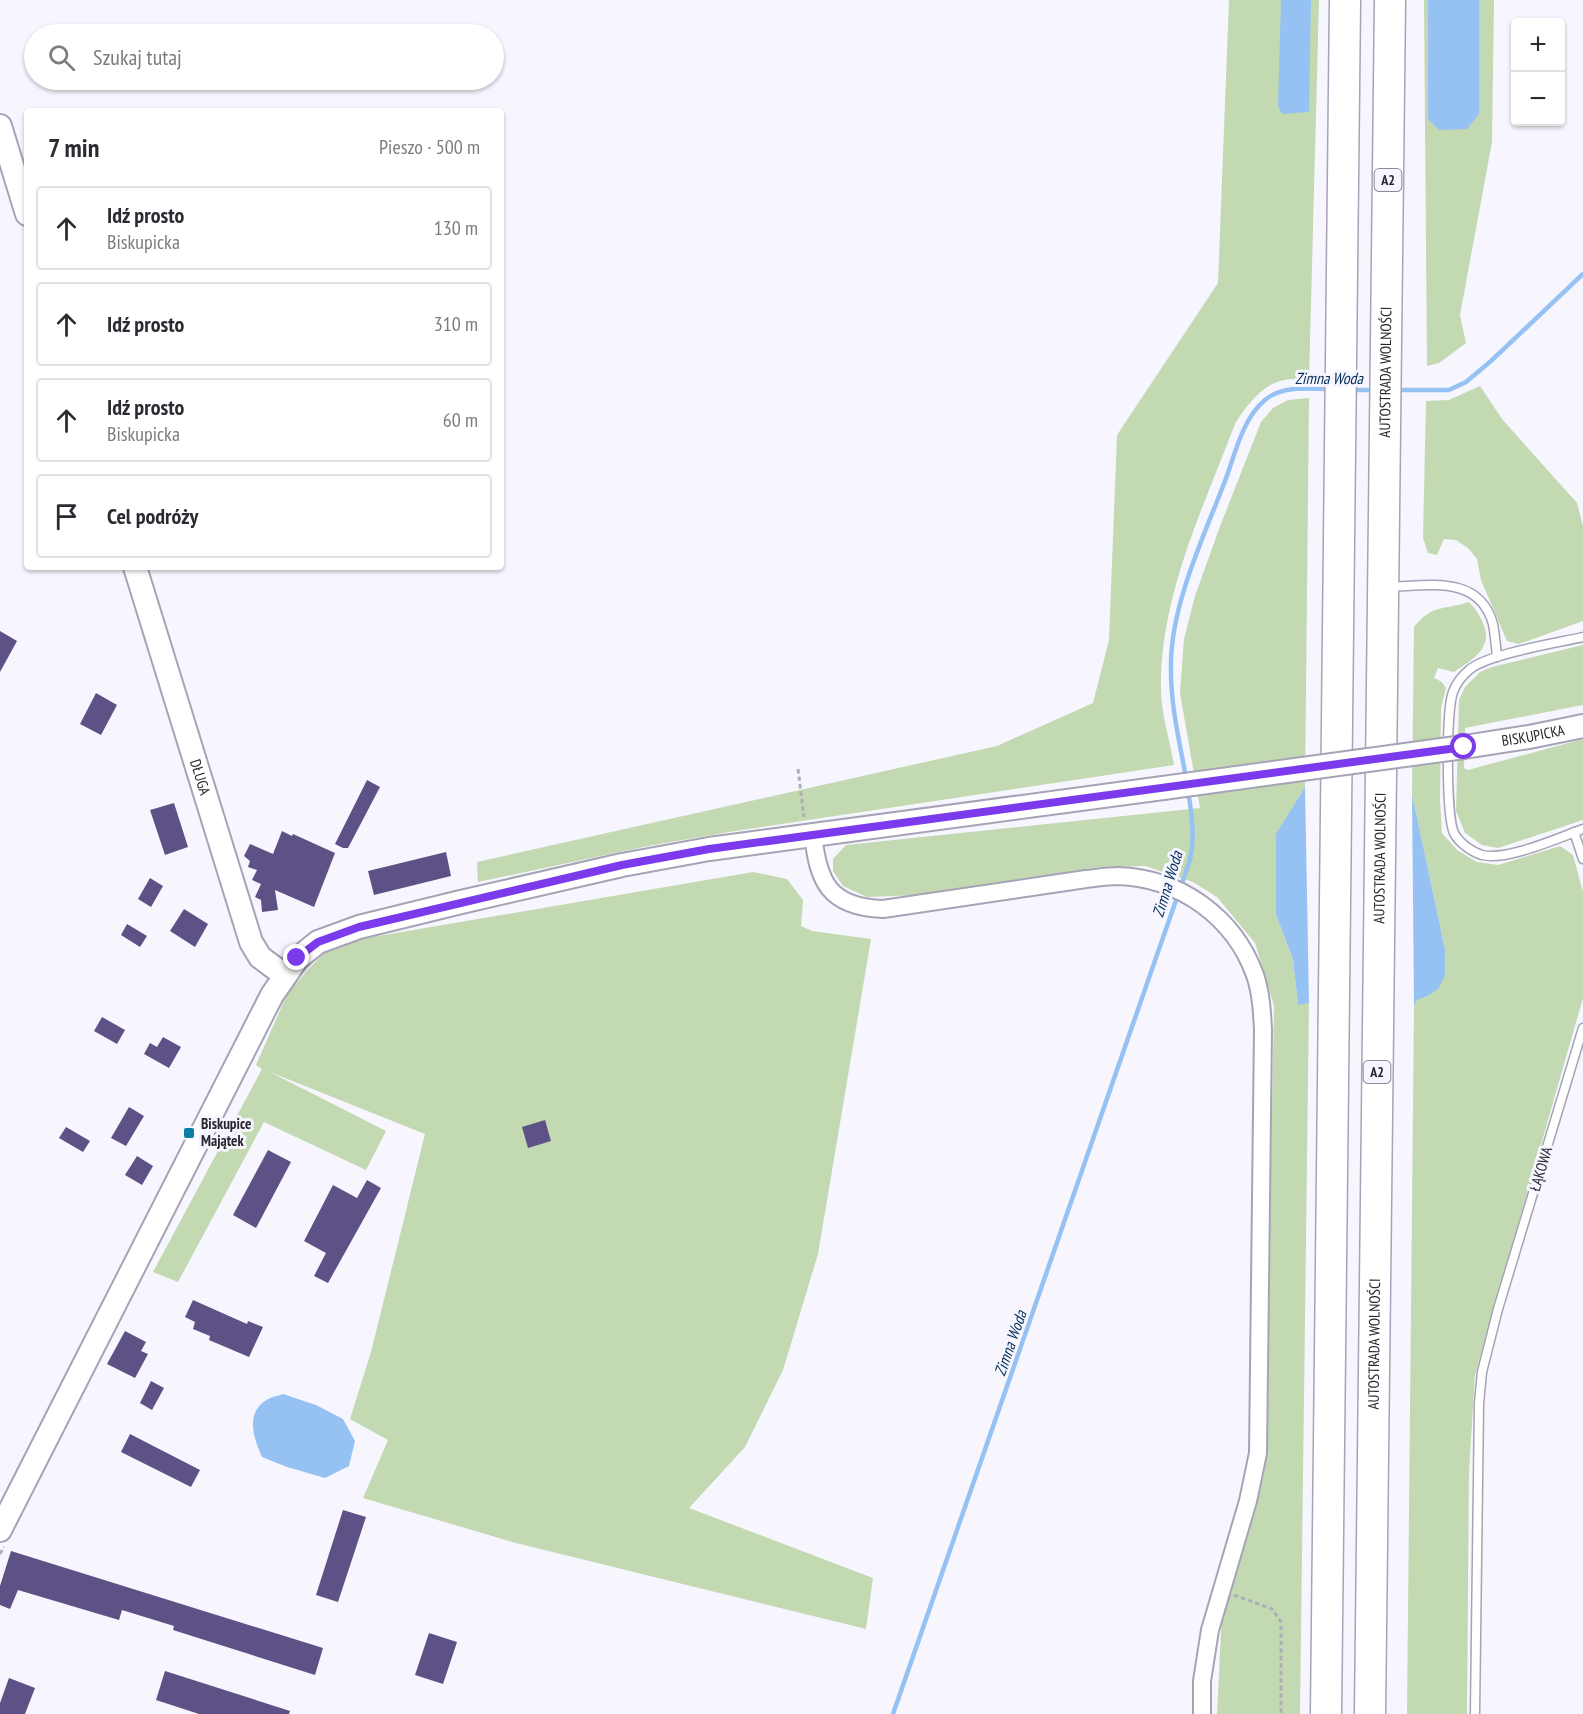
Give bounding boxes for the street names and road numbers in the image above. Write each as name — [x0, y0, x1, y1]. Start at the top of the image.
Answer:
road number: A2 — [1374, 169, 1402, 191]
street label: AUTOSTRADA WOLNOŚCI — [1375, 306, 1395, 438]
street label: BISKUPICKA — [1500, 720, 1567, 750]
street label: DŁUGA — [186, 757, 215, 798]
street label: AUTOSTRADA WOLNOŚCI — [1369, 792, 1390, 924]
road number: A2 — [1364, 1061, 1390, 1083]
street label: ŁĄKOWA — [1525, 1144, 1556, 1193]
street label: AUTOSTRADA WOLNOŚCI — [1364, 1278, 1384, 1410]

